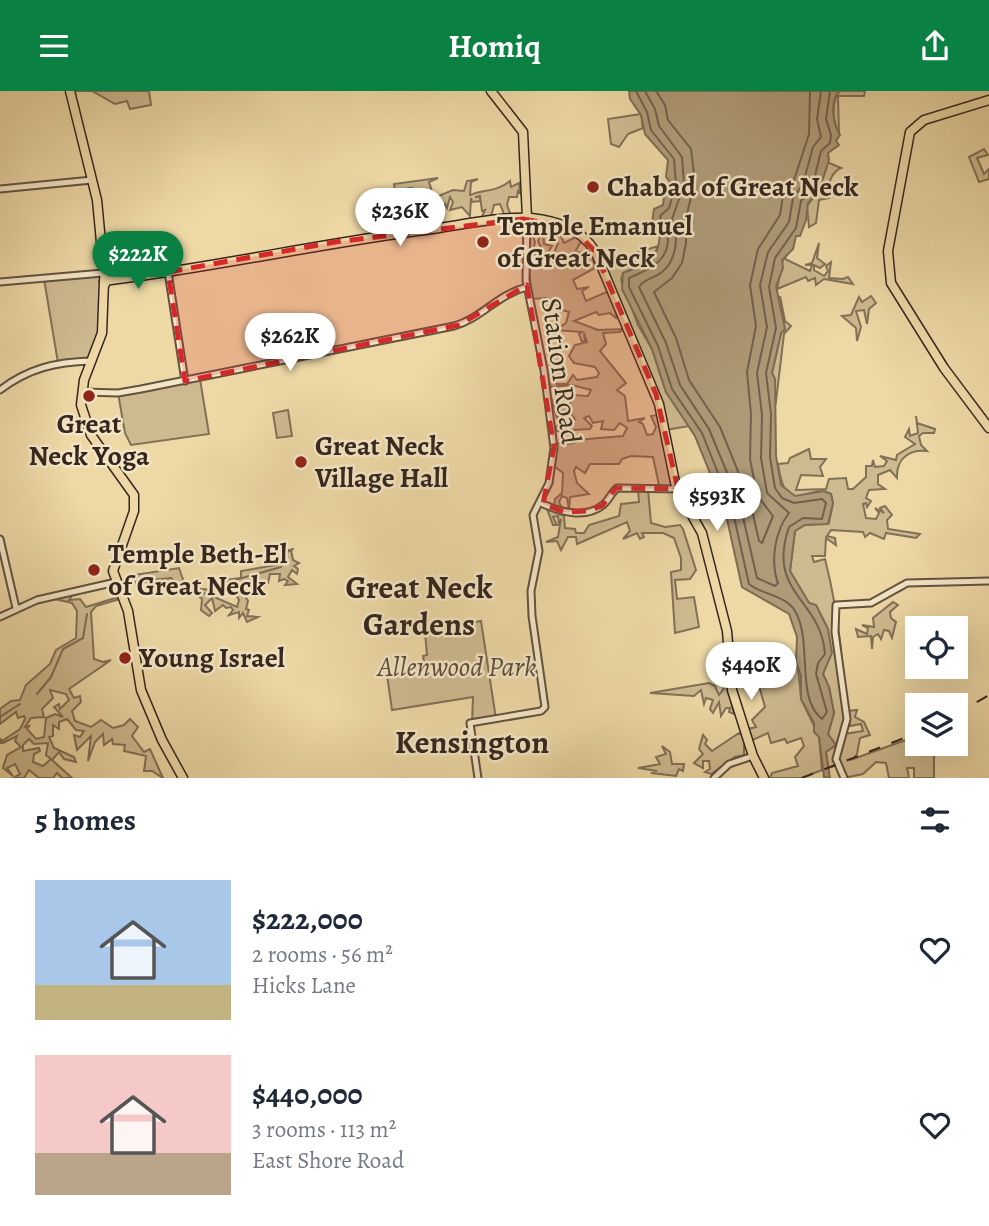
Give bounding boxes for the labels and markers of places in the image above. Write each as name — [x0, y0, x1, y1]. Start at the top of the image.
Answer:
place label: Chabad of Great Neck — [607, 168, 859, 206]
marker: Chabad of Great Neck — [585, 179, 601, 195]
pin: $236K — [351, 188, 449, 248]
place label: Temple Emanuel of Great Neck — [497, 207, 693, 277]
pin: $222K — [89, 231, 187, 291]
marker: Temple Emanuel of Great Neck — [475, 234, 491, 250]
pin: $262K — [241, 313, 339, 373]
marker: Great Neck Yoga — [81, 388, 97, 404]
place label: Great Neck Yoga — [29, 405, 150, 475]
place label: Great Neck Village Hall — [314, 427, 449, 497]
marker: Great Neck Village Hall — [293, 454, 309, 470]
pin: $593K — [668, 473, 766, 533]
place label: Temple Beth-El of Great Neck — [108, 535, 288, 605]
marker: Temple Beth-El of Great Neck — [86, 562, 102, 578]
place label: Young Israel — [138, 639, 286, 677]
pin: $440K — [702, 643, 800, 702]
marker: Young Israel — [117, 650, 133, 666]

